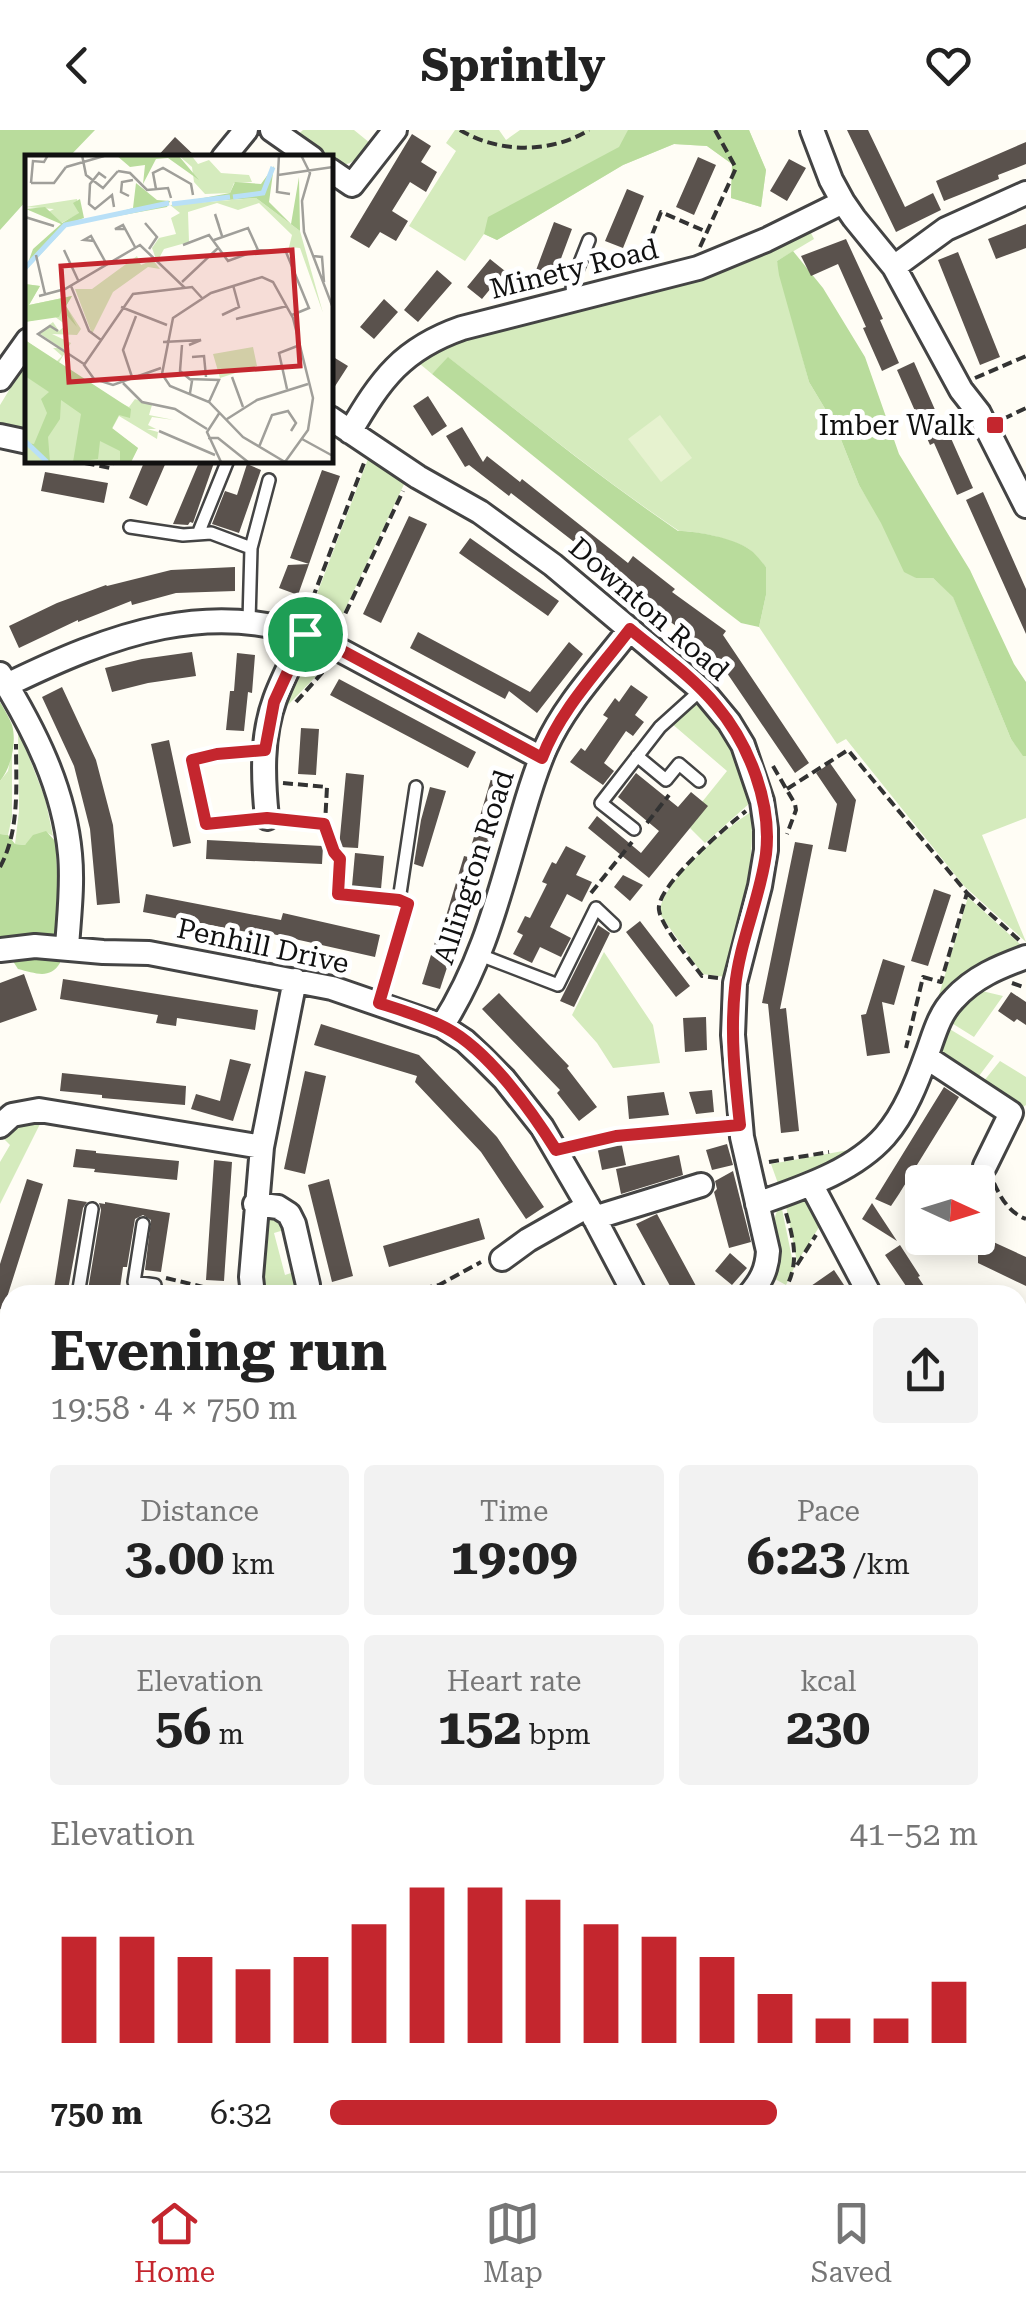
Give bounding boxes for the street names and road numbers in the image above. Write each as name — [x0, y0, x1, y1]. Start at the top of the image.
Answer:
street label: Minety Road — [486, 232, 662, 306]
street label: Downton Road — [562, 531, 736, 687]
street label: Allington Road — [427, 766, 521, 968]
street label: Penhill Drive — [174, 912, 352, 980]

